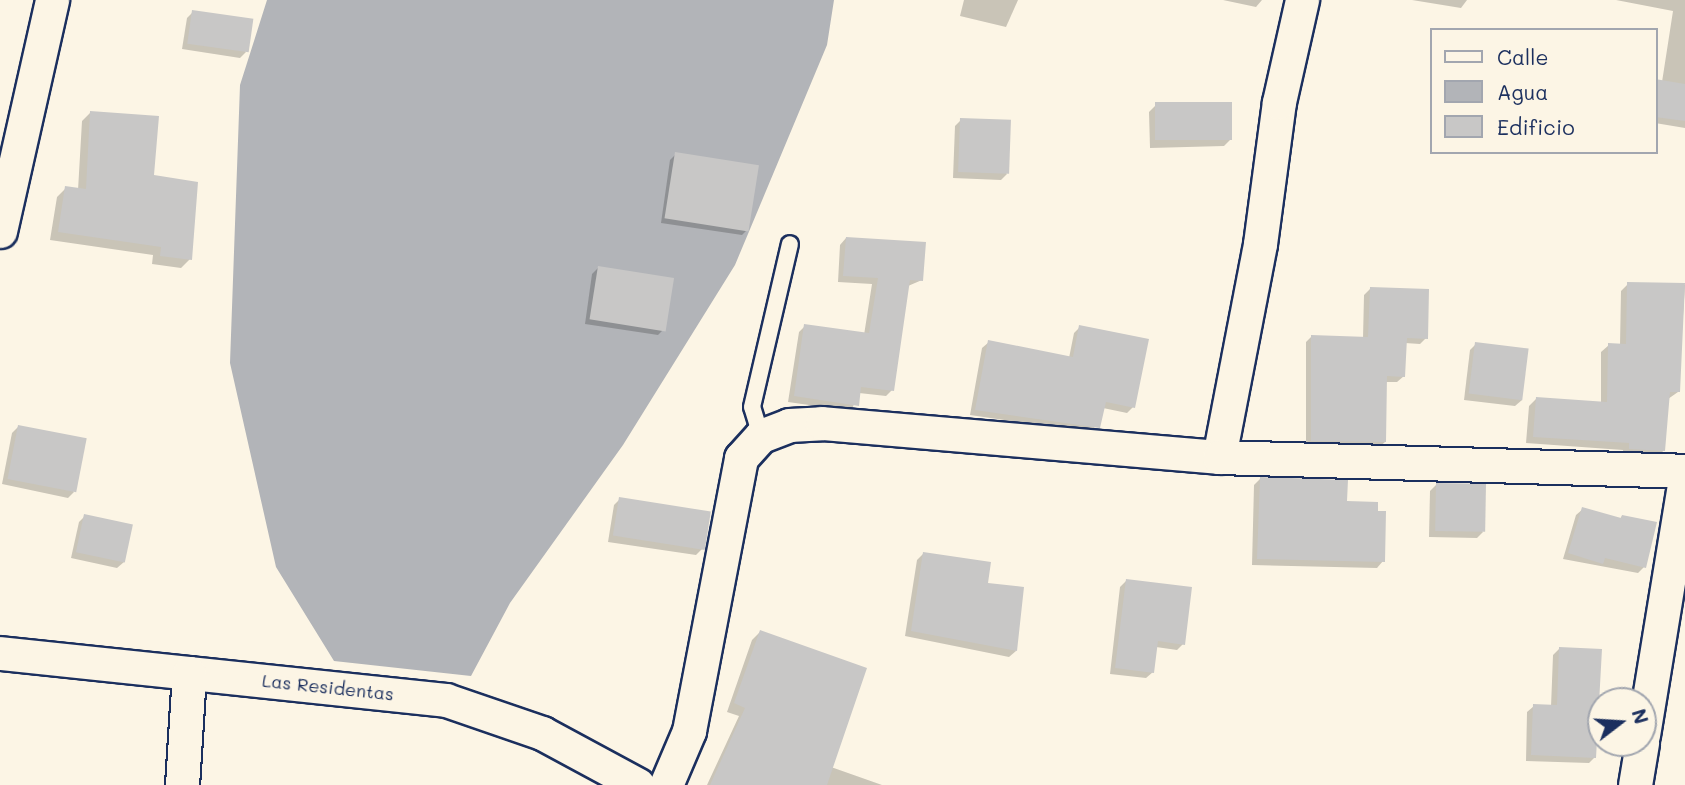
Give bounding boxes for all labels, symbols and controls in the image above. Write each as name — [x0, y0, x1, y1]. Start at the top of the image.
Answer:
legend — [1430, 28, 1657, 154]
text: Calle — [1497, 43, 1549, 70]
text: Agua — [1497, 78, 1548, 105]
text: Edificio — [1497, 113, 1575, 140]
street label: Las Residentas — [261, 669, 395, 705]
north arrow — [1587, 687, 1657, 757]
text: N — [1627, 706, 1655, 727]

